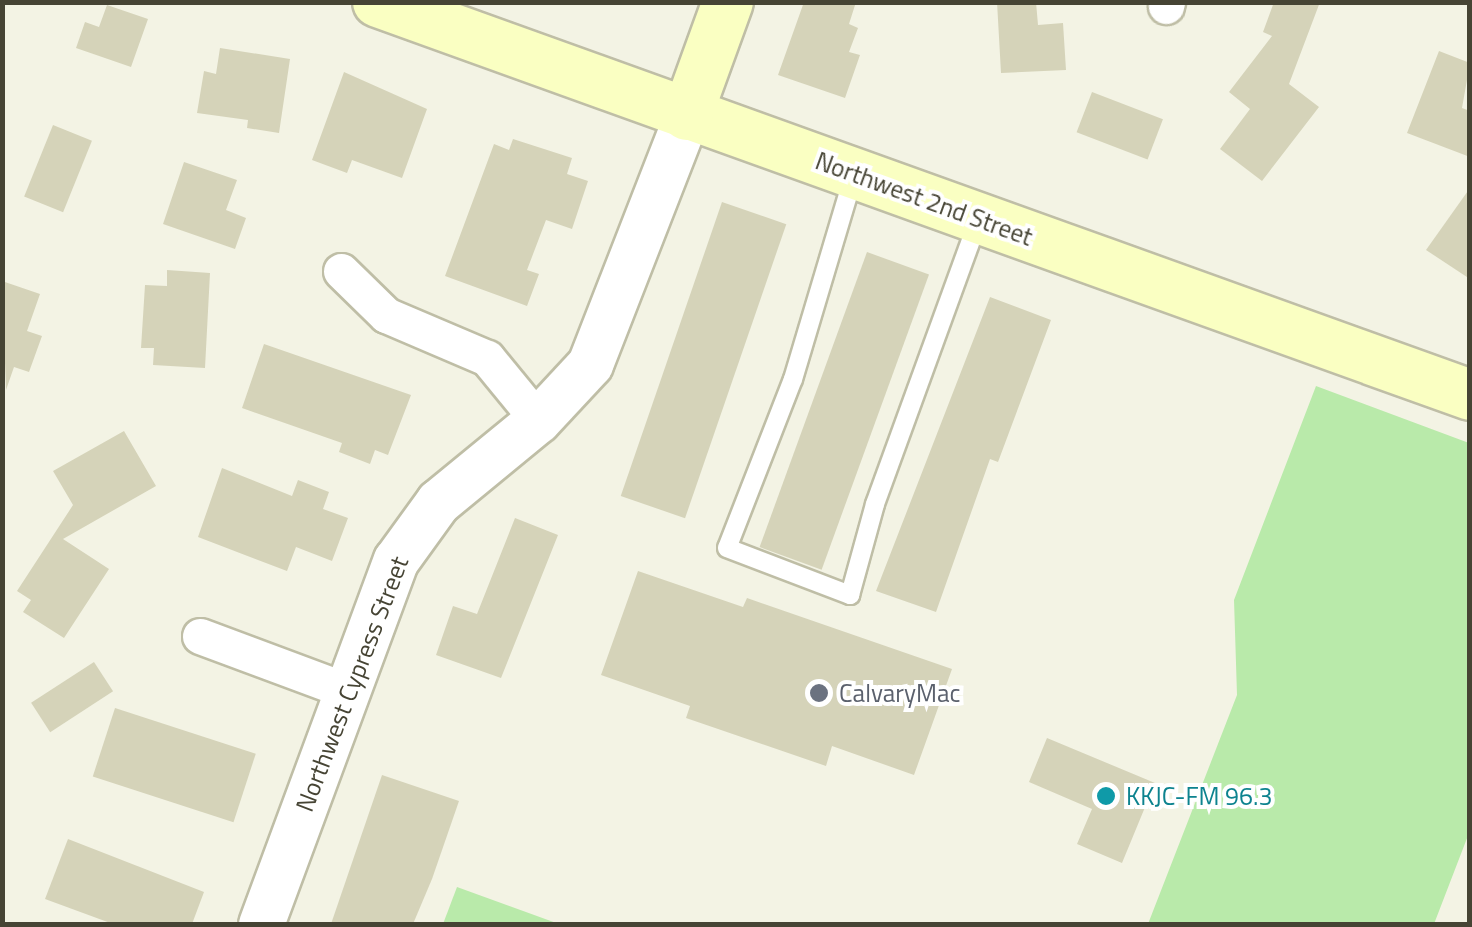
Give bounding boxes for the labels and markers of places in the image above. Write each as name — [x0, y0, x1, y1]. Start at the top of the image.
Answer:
place label: CalvaryMac — [839, 678, 960, 708]
marker: CalvaryMac — [808, 682, 830, 704]
place label: KKJC-FM 96.3 — [1126, 781, 1272, 811]
marker: KKJC-FM 96.3 — [1095, 785, 1117, 807]

